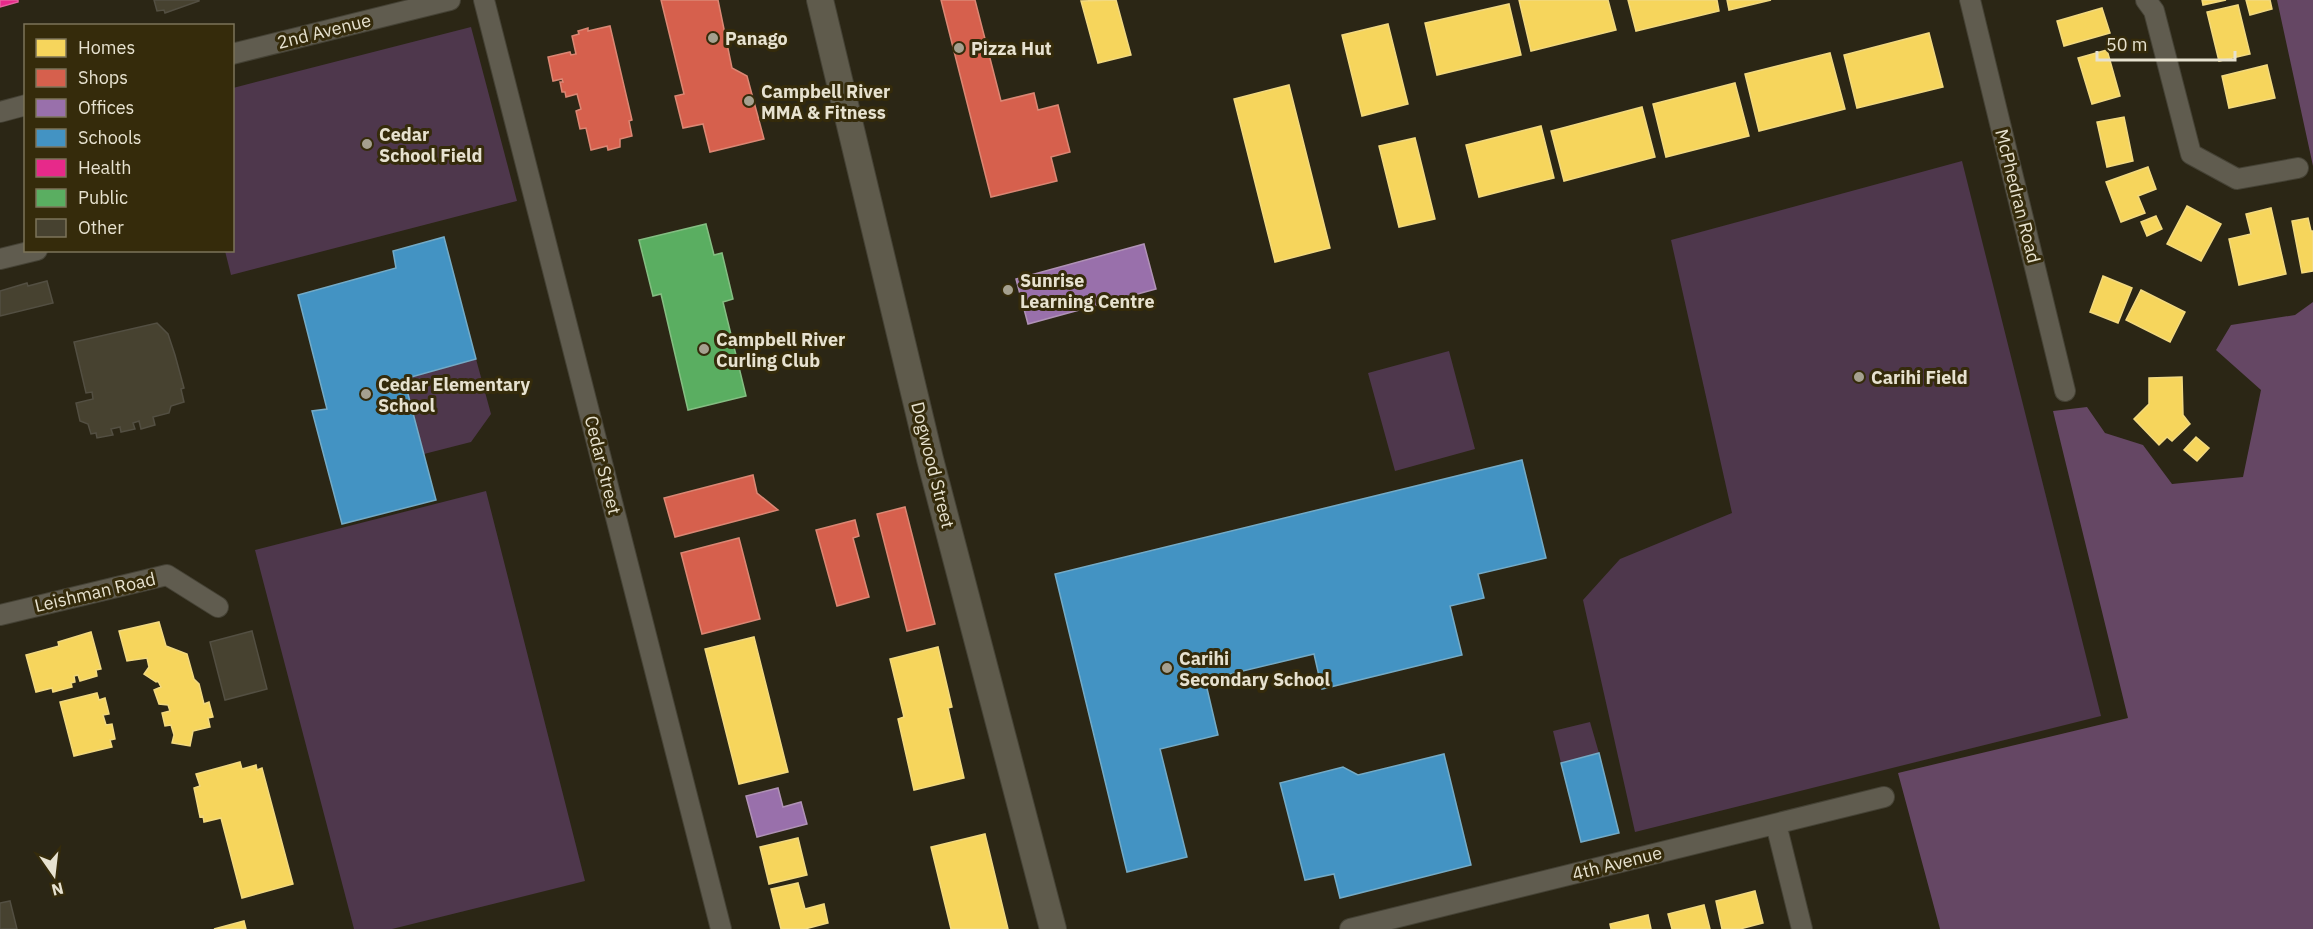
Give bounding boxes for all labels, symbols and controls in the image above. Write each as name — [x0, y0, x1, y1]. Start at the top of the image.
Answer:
street label: 2nd Avenue — [275, 8, 373, 54]
legend — [24, 24, 234, 252]
scale bar — [2097, 24, 2235, 62]
place label: Panago — [725, 27, 788, 50]
marker: Panago — [706, 31, 720, 45]
text: 50 m — [2106, 33, 2148, 56]
text: Homes — [78, 36, 135, 59]
place label: Pizza Hut — [971, 37, 1052, 60]
marker: Pizza Hut — [952, 41, 966, 55]
text: Shops — [78, 66, 128, 89]
place label: Campbell River MMA & Fitness — [761, 80, 890, 124]
marker: Campbell River MMA & Fitness — [742, 94, 756, 108]
text: Offices — [78, 96, 134, 119]
place label: Cedar School Field — [379, 123, 482, 167]
text: Schools — [78, 126, 142, 149]
street label: McPhedran Road — [1990, 127, 2046, 265]
marker: Cedar School Field — [360, 137, 374, 151]
text: Health — [78, 156, 132, 179]
text: Public — [78, 186, 128, 209]
text: Other — [78, 216, 124, 239]
place label: Sunrise Learning Centre — [1020, 269, 1155, 313]
marker: Sunrise Learning Centre — [1001, 283, 1015, 297]
place label: Campbell River Curling Club — [716, 328, 845, 372]
marker: Campbell River Curling Club — [697, 342, 711, 356]
place label: Carihi Field — [1871, 366, 1968, 389]
marker: Carihi Field — [1852, 370, 1866, 384]
place label: Cedar Elementary School — [378, 373, 531, 417]
marker: Cedar Elementary School — [359, 387, 373, 401]
street label: Dogwood Street — [906, 399, 960, 531]
street label: Cedar Street — [580, 413, 626, 517]
street label: Leishman Road — [32, 567, 158, 617]
place label: Carihi Secondary School — [1179, 647, 1330, 691]
marker: Carihi Secondary School — [1160, 661, 1174, 675]
street label: 4th Avenue — [1570, 841, 1664, 885]
north arrow — [24, 845, 84, 905]
text: N — [50, 878, 66, 901]

